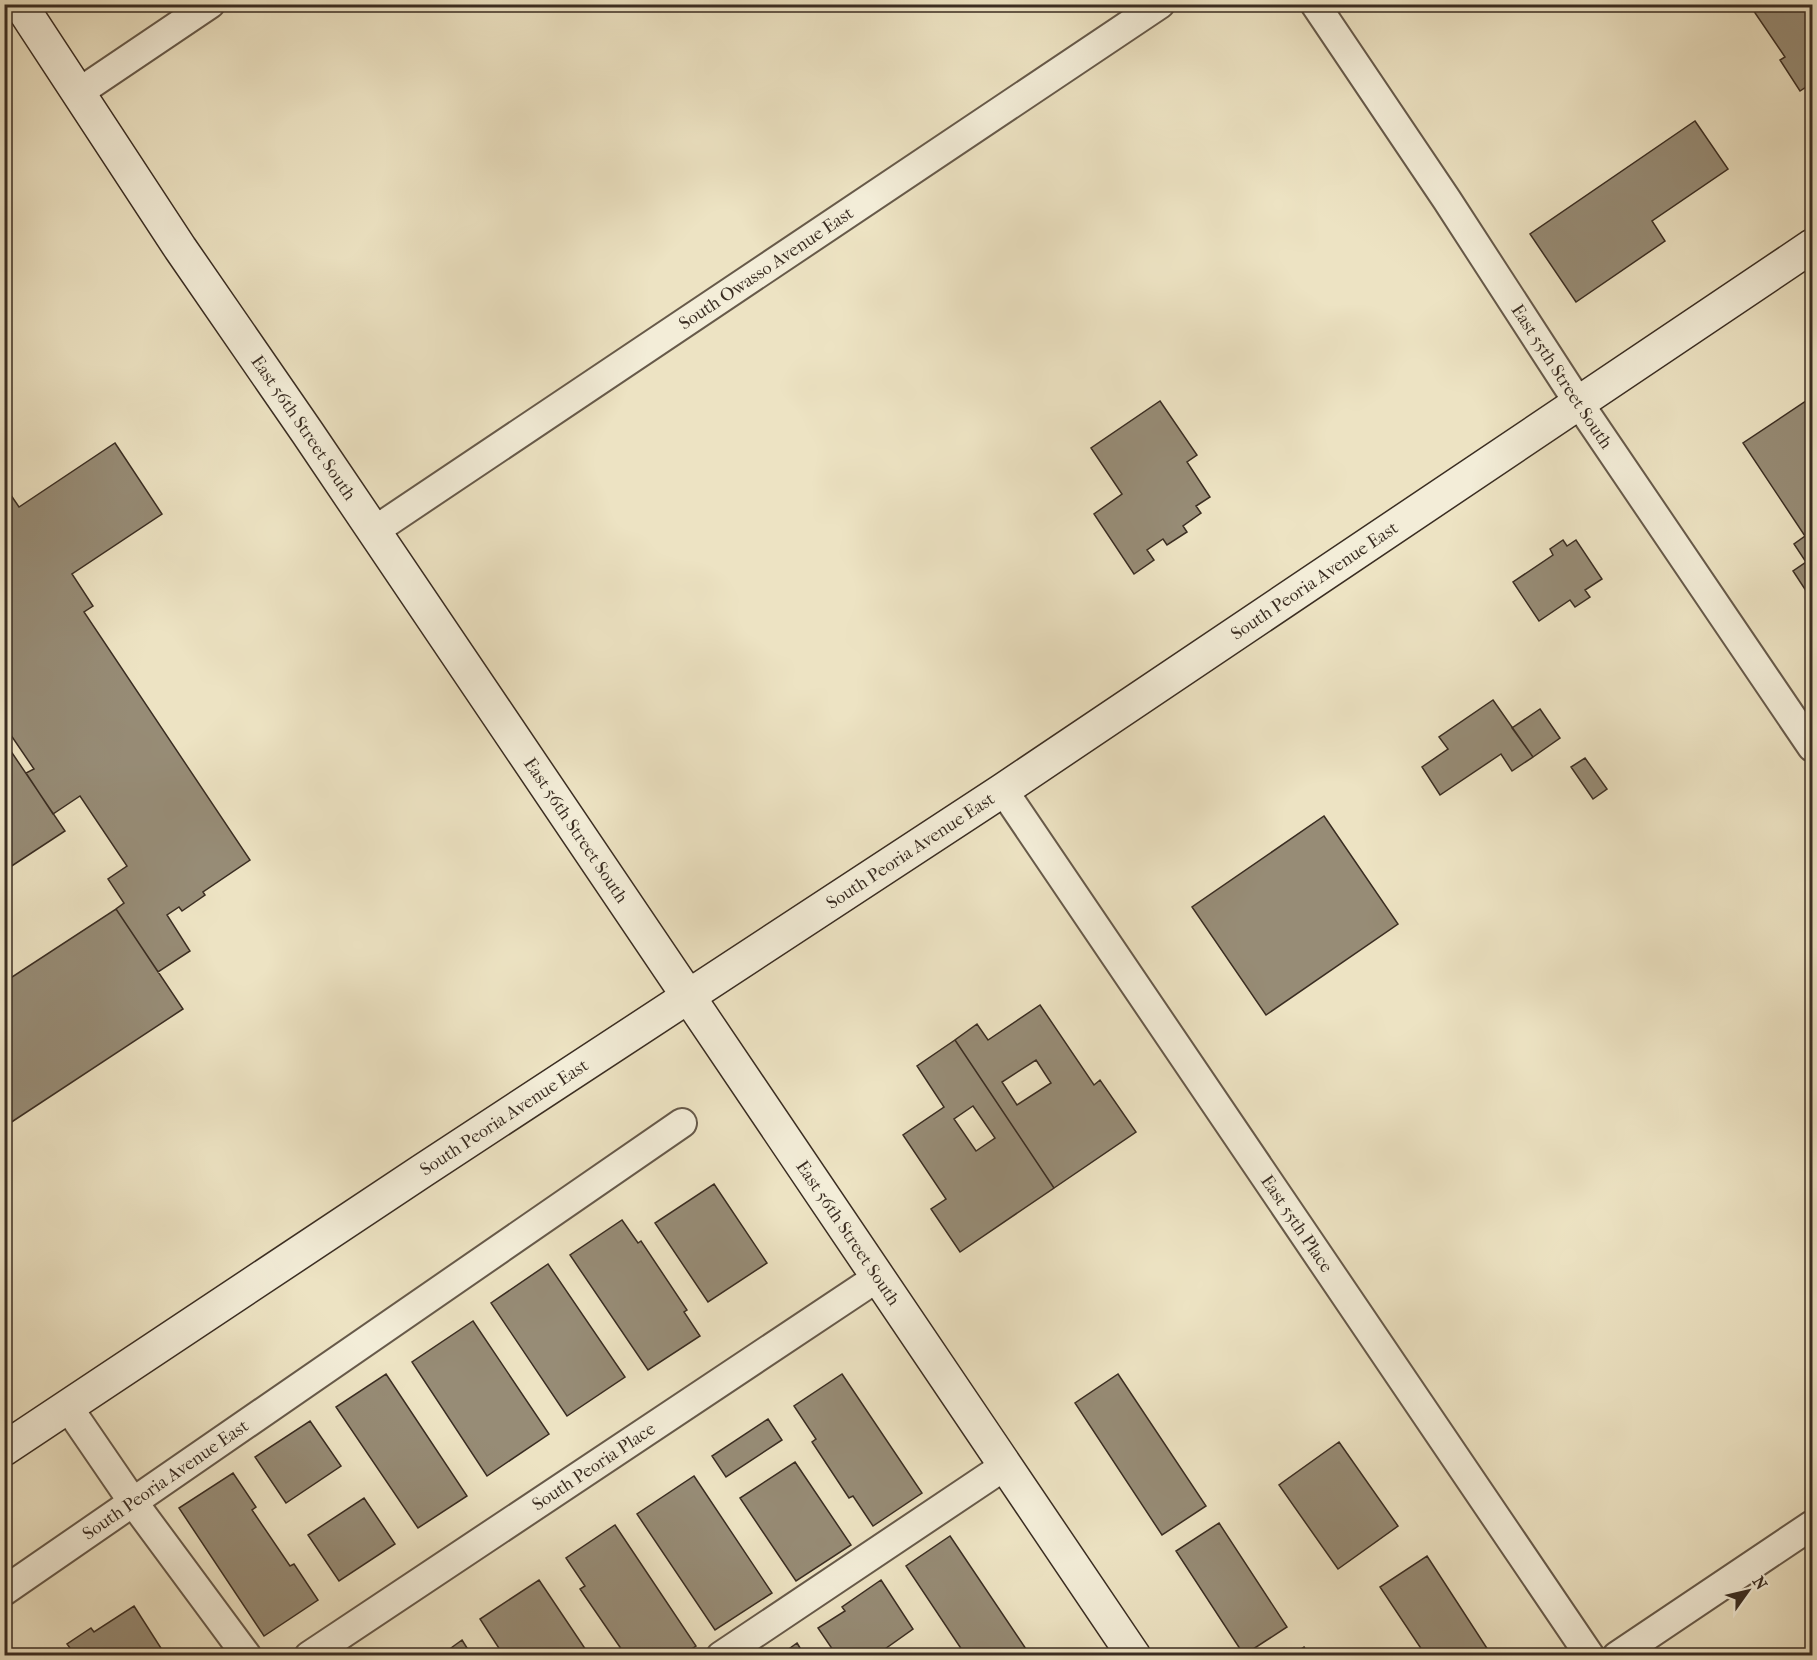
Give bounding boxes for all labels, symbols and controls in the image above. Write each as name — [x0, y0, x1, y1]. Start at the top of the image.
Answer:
street label: South Owasso Avenue East — [675, 202, 858, 334]
street label: East 55th Street South — [1507, 300, 1617, 453]
street label: East 56th Street South — [247, 351, 360, 504]
street label: South Peoria Avenue East — [1227, 517, 1402, 644]
street label: East 56th Street South — [520, 754, 633, 907]
street label: South Peoria Avenue East — [822, 788, 999, 914]
street label: South Peoria Avenue East — [416, 1054, 592, 1180]
street label: East 56th Street South — [792, 1156, 905, 1310]
street label: East 55th Place — [1257, 1171, 1337, 1277]
street label: South Peoria Avenue East — [78, 1415, 253, 1544]
street label: South Peoria Place — [528, 1418, 659, 1515]
north arrow — [1718, 1561, 1778, 1621]
text: N — [1749, 1573, 1772, 1594]

